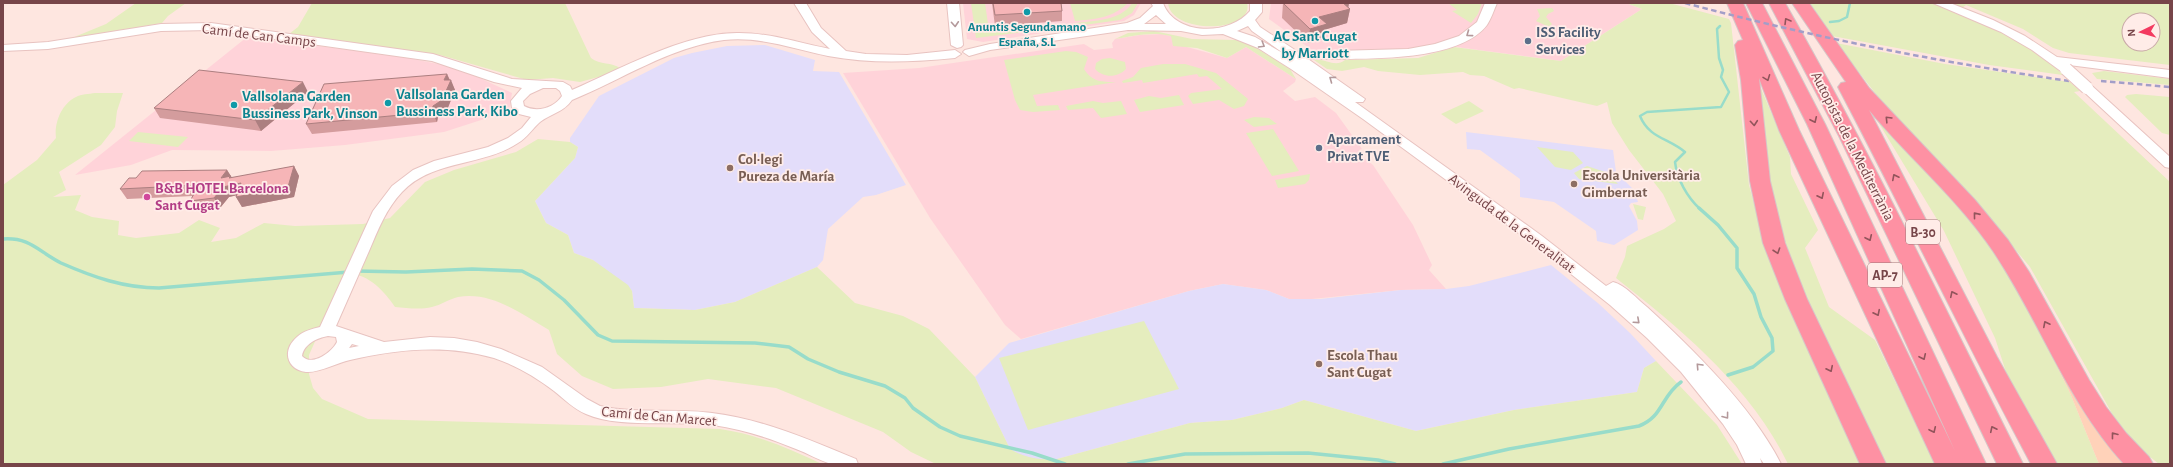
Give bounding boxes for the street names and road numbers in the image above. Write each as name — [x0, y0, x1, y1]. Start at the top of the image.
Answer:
street label: Camí de Can Camps — [201, 21, 317, 50]
street label: Autopista de la Mediterrània — [1808, 69, 1897, 223]
street label: Avinguda de la Generalitat — [1446, 171, 1578, 276]
road number: B-30 — [1906, 220, 1940, 244]
road number: AP-7 — [1868, 263, 1902, 287]
street label: Camí de Can Marcet — [601, 404, 717, 429]

